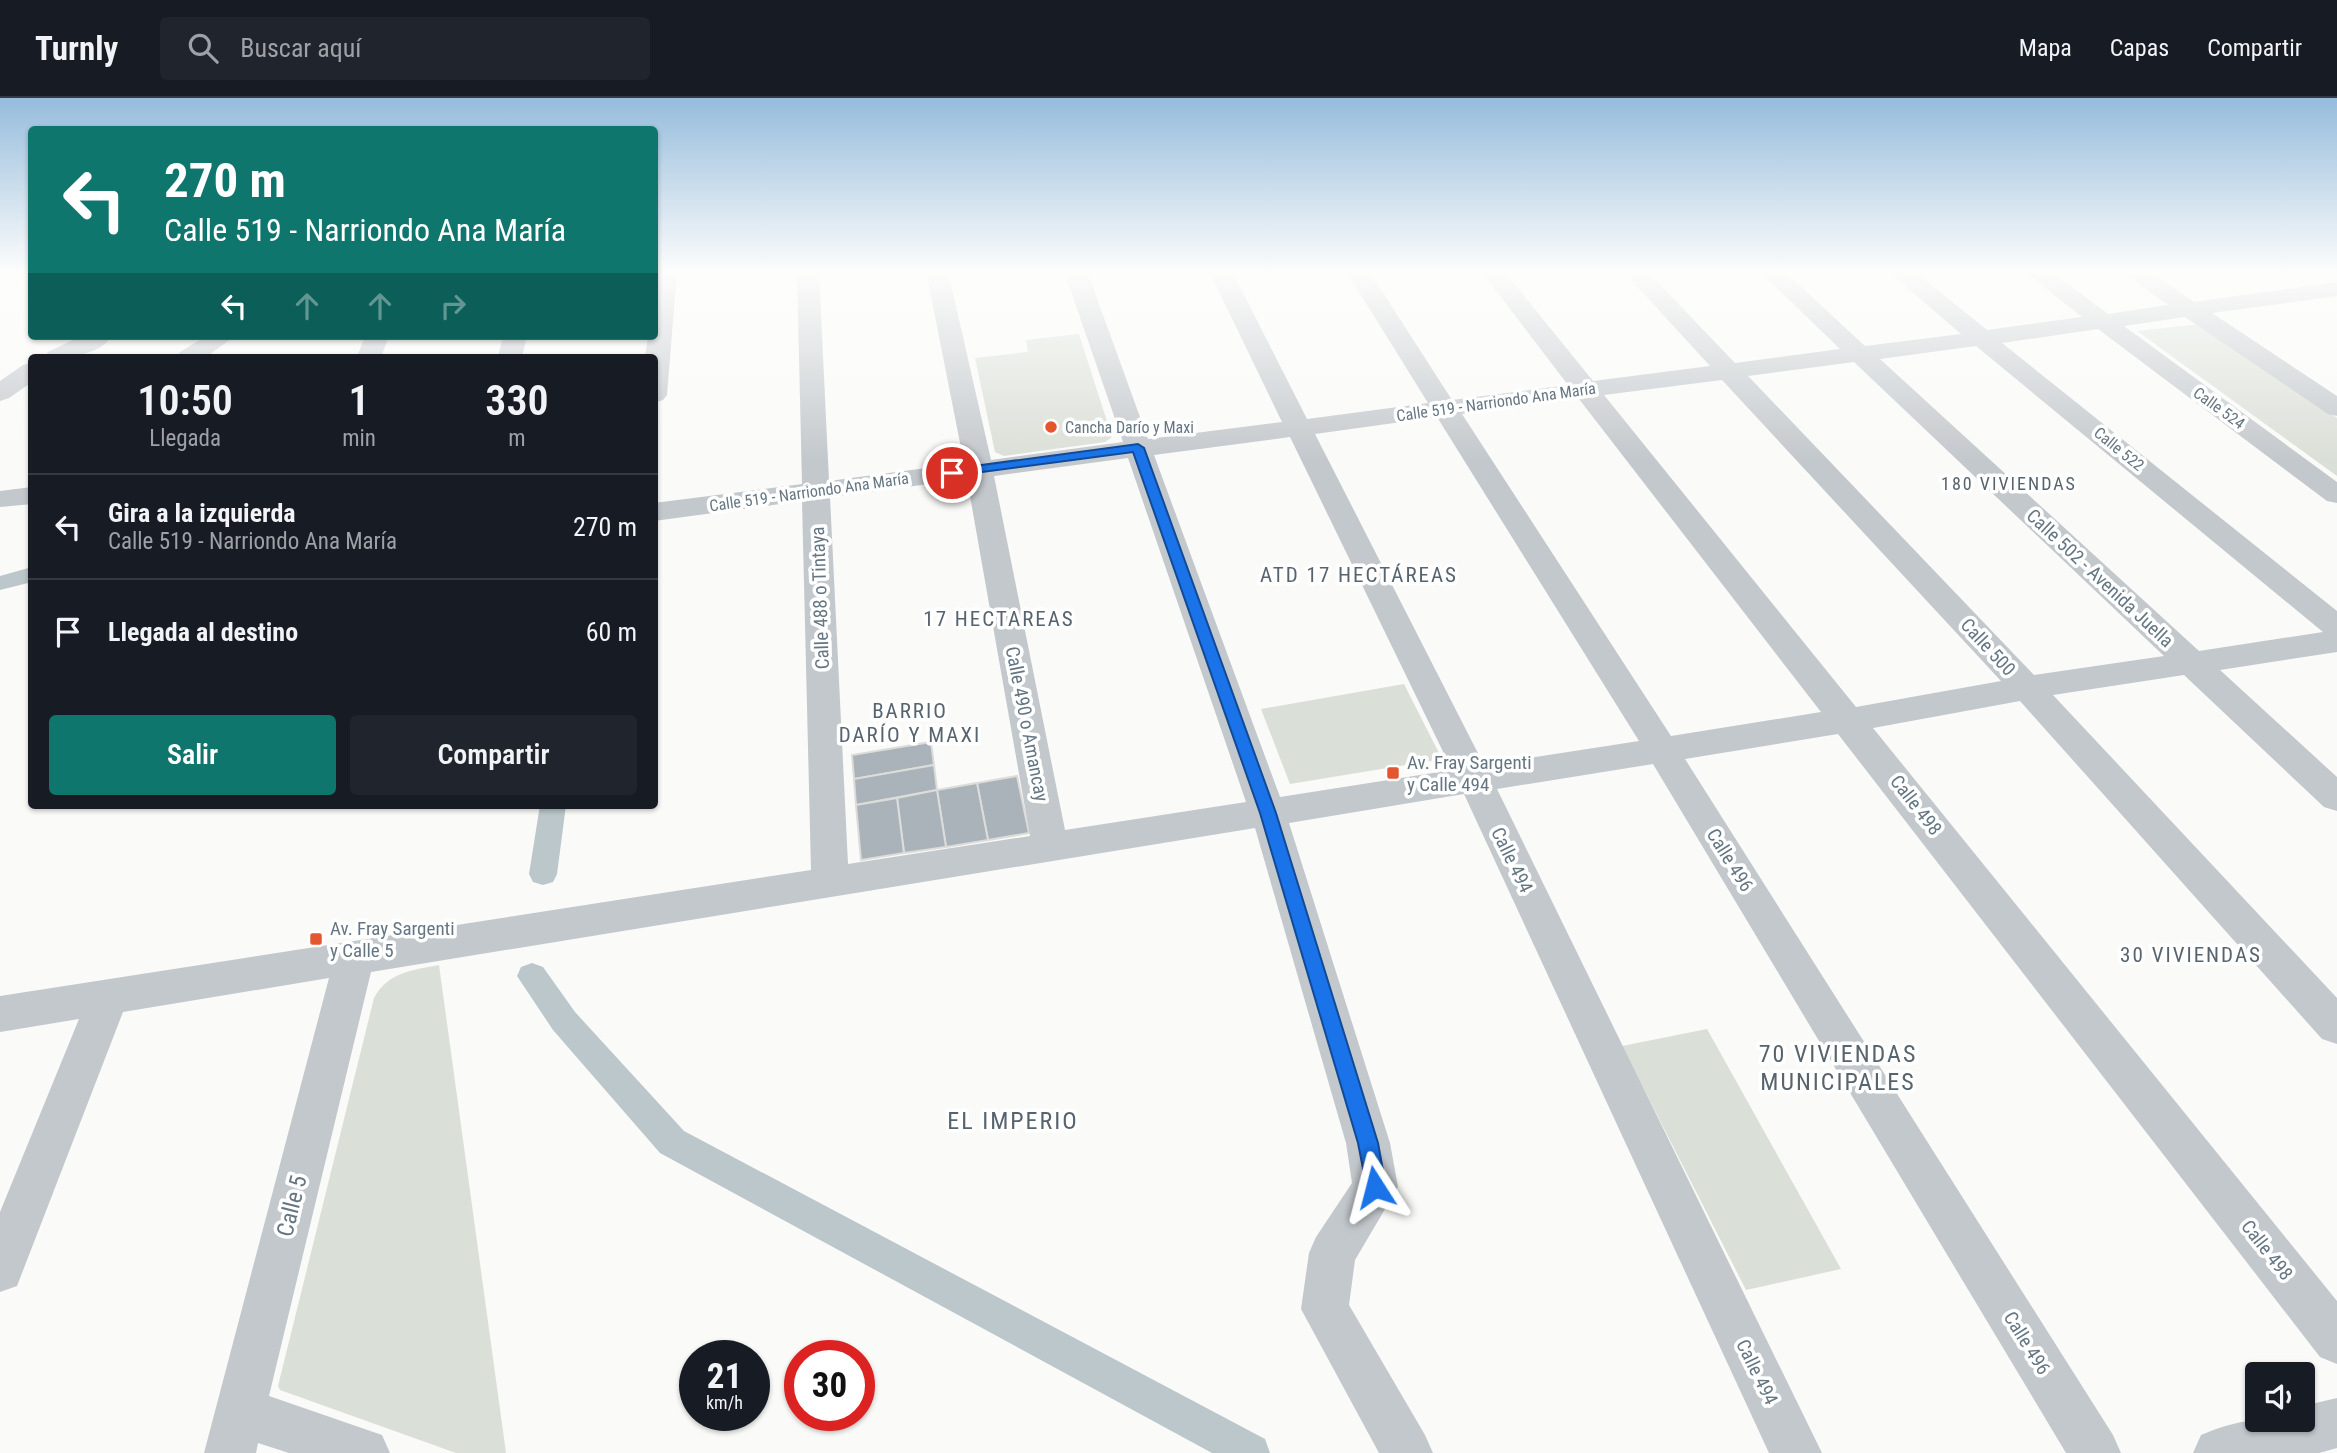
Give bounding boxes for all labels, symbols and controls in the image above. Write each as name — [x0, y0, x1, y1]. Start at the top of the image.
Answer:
search box — [160, 17, 650, 80]
text: Turnly — [35, 29, 118, 68]
icon: search — [184, 29, 222, 67]
text: Buscar aquí — [240, 33, 361, 63]
text: Mapa — [2019, 34, 2072, 62]
text: Capas — [2110, 34, 2169, 62]
text: Compartir — [2207, 34, 2302, 62]
text: 270 m — [164, 152, 286, 209]
icon: left — [49, 154, 140, 245]
text: Calle 519 - Narriondo Ana María — [164, 211, 566, 249]
icon: left — [215, 287, 253, 325]
icon: ahead — [288, 287, 326, 325]
icon: ahead — [361, 287, 399, 325]
icon: right — [434, 287, 472, 325]
text: 10:50 — [137, 376, 233, 425]
text: 1 — [349, 376, 370, 425]
text: 330 — [485, 376, 549, 425]
street label: Calle 519 - Narriondo Ana María — [1395, 379, 1597, 425]
street label: Calle 524 — [2190, 383, 2249, 433]
place label: Cancha Darío y Maxi — [1065, 418, 1194, 437]
marker: Cancha Darío y Maxi — [1043, 419, 1059, 435]
street label: Calle 522 — [2090, 423, 2148, 475]
text: Llegada — [149, 425, 221, 452]
text: min — [342, 425, 376, 452]
text: m — [508, 425, 526, 452]
pin — [922, 443, 982, 503]
icon: arrive — [933, 454, 971, 492]
street label: Calle 519 - Narriondo Ana María — [708, 469, 910, 515]
district label: 180 VIVIENDAS — [1941, 473, 2077, 494]
text: Gira a la izquierda — [108, 498, 296, 528]
street label: Calle 502 - Avenida Juella — [2022, 504, 2178, 652]
icon: left — [49, 508, 87, 546]
text: 270 m — [573, 512, 637, 542]
street label: Calle 488 o Tintaya — [806, 526, 834, 670]
text: Calle 519 - Narriondo Ana María — [108, 528, 397, 555]
district label: ATD 17 HECTÁREAS — [1260, 563, 1458, 587]
district label: 17 HECTAREAS — [923, 607, 1075, 631]
icon: arrive — [49, 613, 87, 651]
street label: Calle 500 — [1956, 614, 2020, 680]
text: Llegada al destino — [108, 617, 298, 647]
text: 60 m — [586, 617, 637, 647]
street label: Calle 490 o Amancay — [1001, 645, 1053, 804]
district label: BARRIO DARÍO Y MAXI — [839, 699, 981, 747]
button: Salir — [49, 715, 336, 795]
button: Compartir — [350, 715, 637, 795]
place label: Av. Fray Sargenti y Calle 494 — [1407, 751, 1532, 796]
marker: Av. Fray Sargenti y Calle 494 — [1385, 765, 1401, 781]
street label: Calle 498 — [1885, 770, 1947, 840]
street label: Calle 494 — [1486, 824, 1538, 896]
street label: Calle 496 — [1702, 824, 1758, 896]
place label: Av. Fray Sargenti y Calle 5 — [330, 917, 455, 962]
marker: Av. Fray Sargenti y Calle 5 — [308, 931, 324, 947]
district label: 30 VIVIENDAS — [2120, 943, 2262, 967]
district label: 70 VIVIENDAS MUNICIPALES — [1759, 1040, 1917, 1096]
district label: EL IMPERIO — [947, 1107, 1079, 1135]
position arrow — [1338, 1150, 1412, 1224]
street label: Calle 5 — [271, 1173, 313, 1239]
street label: Calle 498 — [2236, 1215, 2298, 1285]
street label: Calle 496 — [1999, 1307, 2055, 1379]
street label: Calle 494 — [1731, 1336, 1783, 1408]
speed limit sign: 30 — [784, 1340, 875, 1431]
text: 21 — [707, 1356, 742, 1397]
map controls — [2245, 1362, 2315, 1432]
button: sound — [2245, 1362, 2315, 1432]
text: km/h — [706, 1392, 743, 1413]

